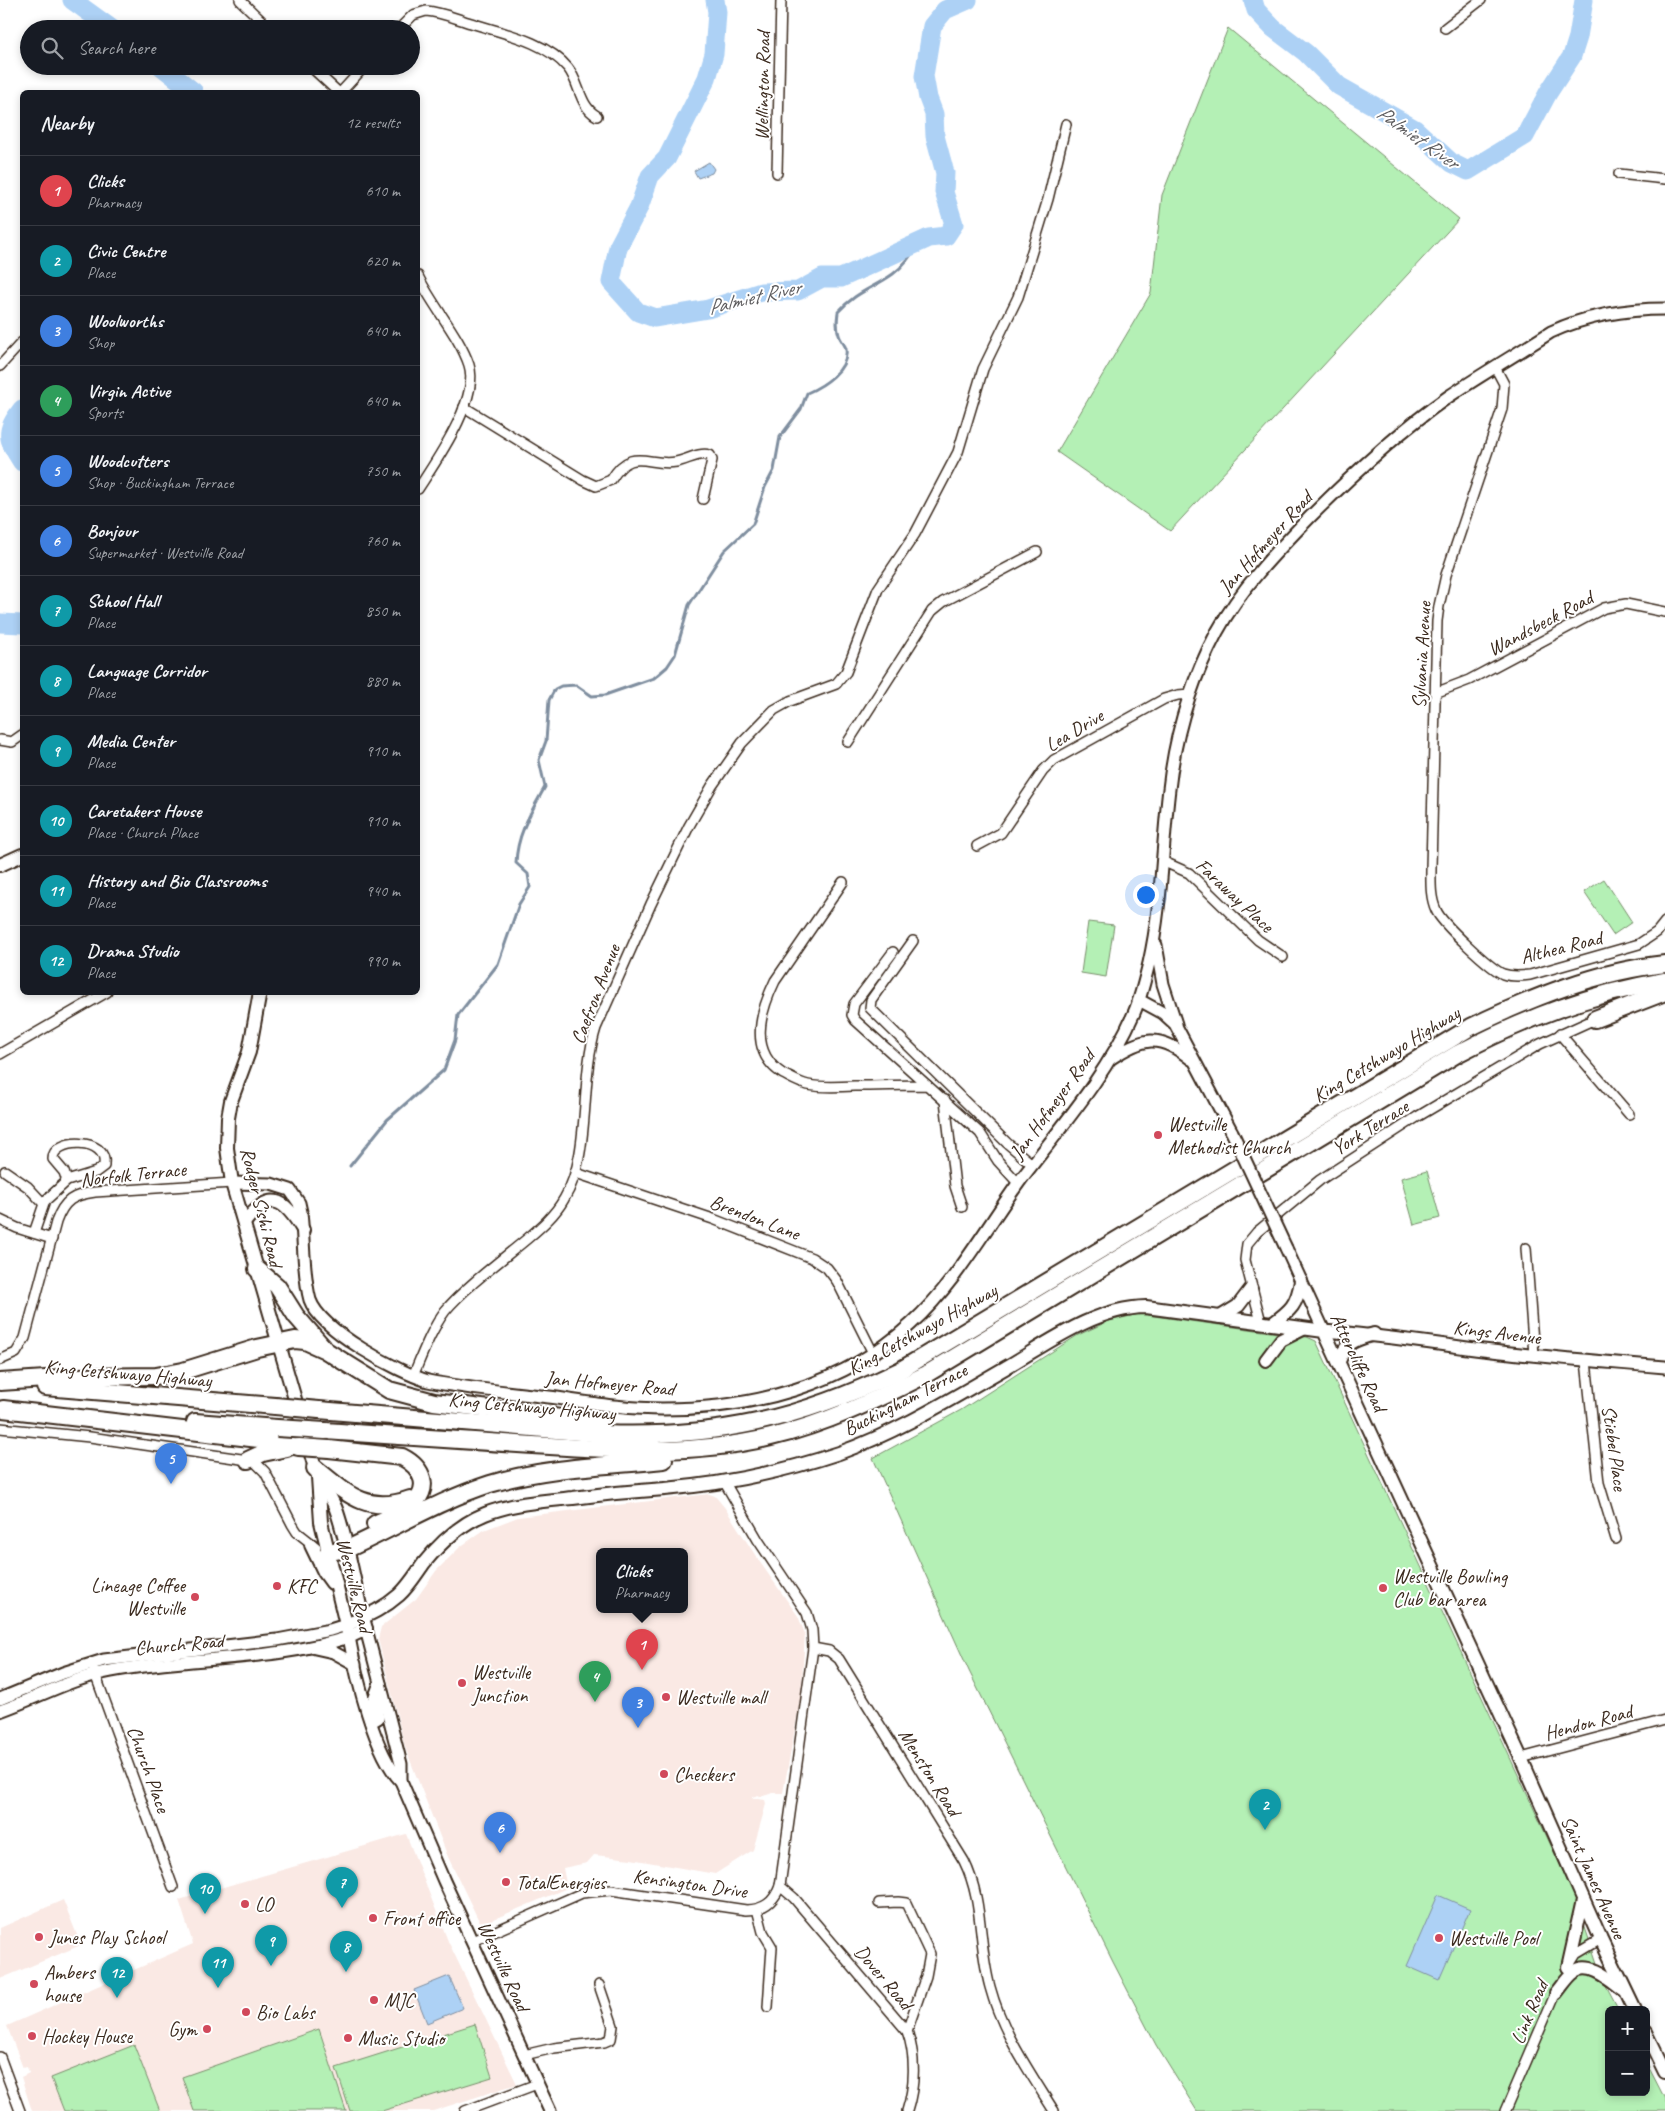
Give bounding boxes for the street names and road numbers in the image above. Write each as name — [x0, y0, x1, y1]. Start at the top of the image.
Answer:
street label: Wellington Road — [749, 28, 776, 141]
street label: Jan Hofmeyer Road — [1212, 483, 1320, 600]
street label: Wandsbeck Road — [1483, 584, 1600, 662]
street label: Sylvania Avenue — [1406, 600, 1437, 709]
street label: Lea Drive — [1041, 703, 1109, 757]
street label: Faraway Place — [1190, 853, 1280, 939]
street label: Althea Road — [1518, 925, 1607, 970]
street label: Caefron Avenue — [565, 939, 626, 1047]
street label: King Cetshwayo Highway — [1308, 1000, 1465, 1108]
street label: Jan Hofmeyer Road — [1004, 1042, 1102, 1165]
street label: York Terrace — [1327, 1093, 1415, 1161]
street label: Rodger Sishi Road — [235, 1145, 289, 1272]
street label: Norfolk Terrace — [79, 1156, 188, 1192]
street label: Brendon Lane — [706, 1189, 805, 1247]
street label: King Cetshwayo Highway — [843, 1277, 1002, 1381]
street label: Attercliffe Road — [1325, 1309, 1394, 1418]
street label: Kings Avenue — [1452, 1315, 1543, 1350]
street label: King Cetshwayo Highway — [44, 1354, 214, 1393]
street label: Buckingham Terrace — [839, 1357, 973, 1441]
street label: Jan Hofmeyer Road — [543, 1365, 679, 1402]
street label: King Cetshwayo Highway — [448, 1387, 618, 1426]
street label: Stiebel Place — [1596, 1404, 1633, 1494]
street label: Westville Road — [331, 1535, 379, 1638]
street label: Church Road — [134, 1628, 227, 1661]
street label: Hendon Road — [1542, 1698, 1638, 1746]
street label: Church Place — [121, 1722, 176, 1817]
street label: Menston Road — [893, 1724, 968, 1823]
street label: Saint James Avenue — [1555, 1812, 1632, 1944]
street label: Kensington Drive — [631, 1863, 750, 1904]
street label: Westville Road — [472, 1917, 537, 2018]
street label: Dover Road — [849, 1940, 920, 2018]
street label: Link Road — [1505, 1974, 1555, 2048]

